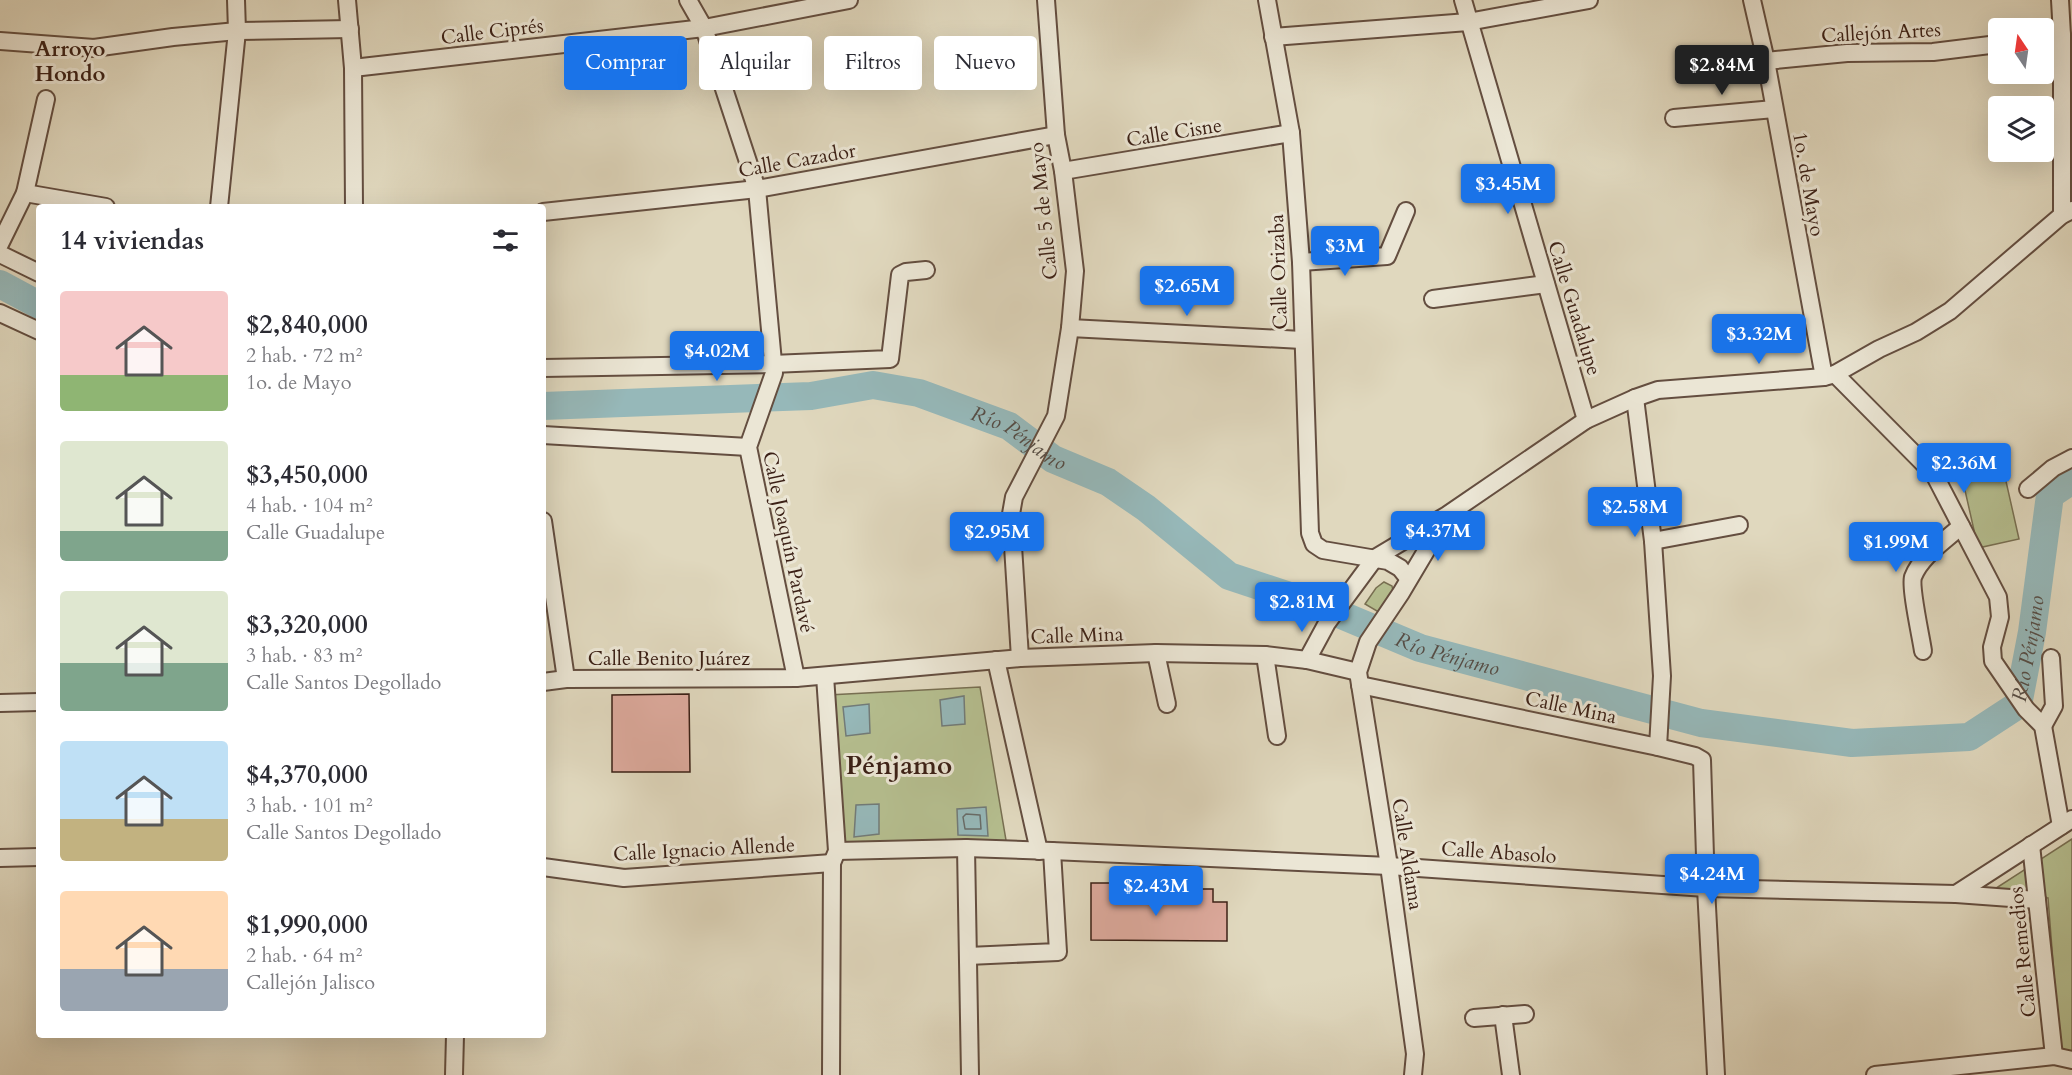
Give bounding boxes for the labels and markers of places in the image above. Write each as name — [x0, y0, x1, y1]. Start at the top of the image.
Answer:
pin: $2.84M — [1673, 45, 1771, 96]
pin: $3.45M — [1459, 164, 1557, 215]
pin: $3M — [1316, 226, 1374, 277]
pin: $2.65M — [1138, 266, 1236, 317]
pin: $3.32M — [1710, 314, 1808, 365]
pin: $4.02M — [668, 331, 766, 382]
pin: $2.36M — [1915, 443, 2013, 494]
pin: $2.58M — [1586, 487, 1684, 538]
pin: $4.37M — [1389, 511, 1487, 562]
pin: $2.95M — [948, 512, 1046, 563]
pin: $1.99M — [1847, 522, 1945, 573]
pin: $2.81M — [1253, 582, 1351, 633]
pin: $4.24M — [1663, 854, 1761, 905]
pin: $2.43M — [1107, 866, 1205, 917]

